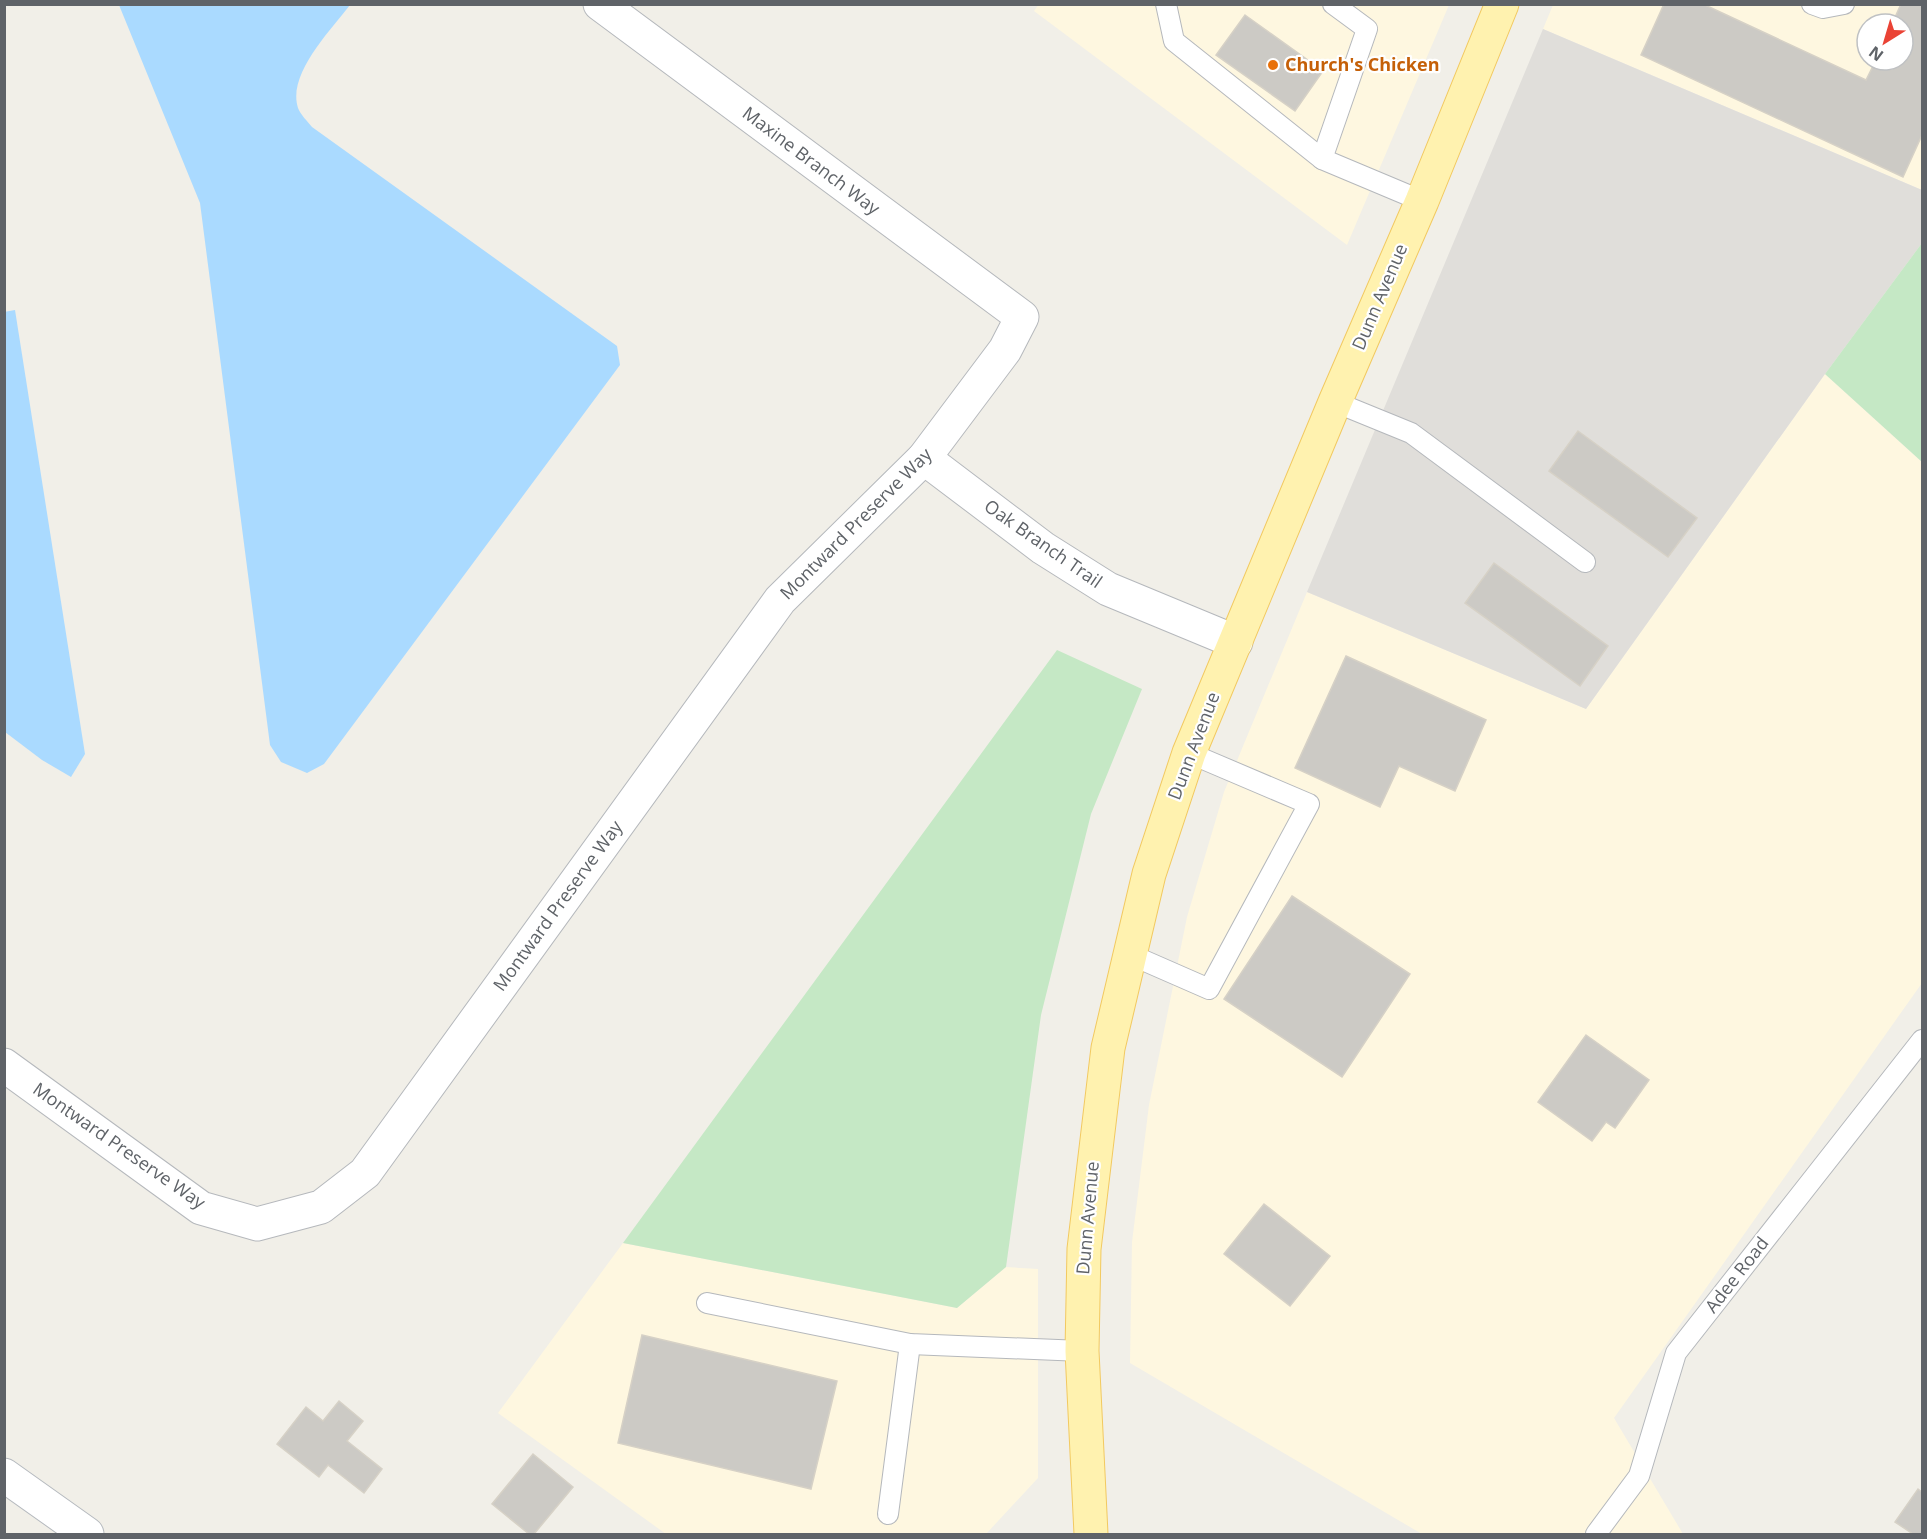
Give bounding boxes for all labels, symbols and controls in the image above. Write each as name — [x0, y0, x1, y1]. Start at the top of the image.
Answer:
north arrow — [1855, 12, 1915, 72]
text: N — [1864, 41, 1888, 67]
place label: Church's Chicken — [1285, 52, 1439, 76]
marker: Church's Chicken — [1266, 58, 1280, 72]
street label: Maxine Branch Way — [738, 101, 886, 220]
street label: Dunn Avenue — [1346, 240, 1412, 354]
street label: Montward Preserve Way — [774, 442, 937, 604]
street label: Oak Branch Trail — [980, 494, 1107, 593]
street label: Dunn Avenue — [1162, 688, 1225, 803]
street label: Montward Preserve Way — [487, 815, 628, 995]
street label: Montward Preserve Way — [29, 1076, 211, 1214]
street label: Dunn Avenue — [1070, 1160, 1104, 1276]
street label: Adee Road — [1699, 1231, 1773, 1317]

